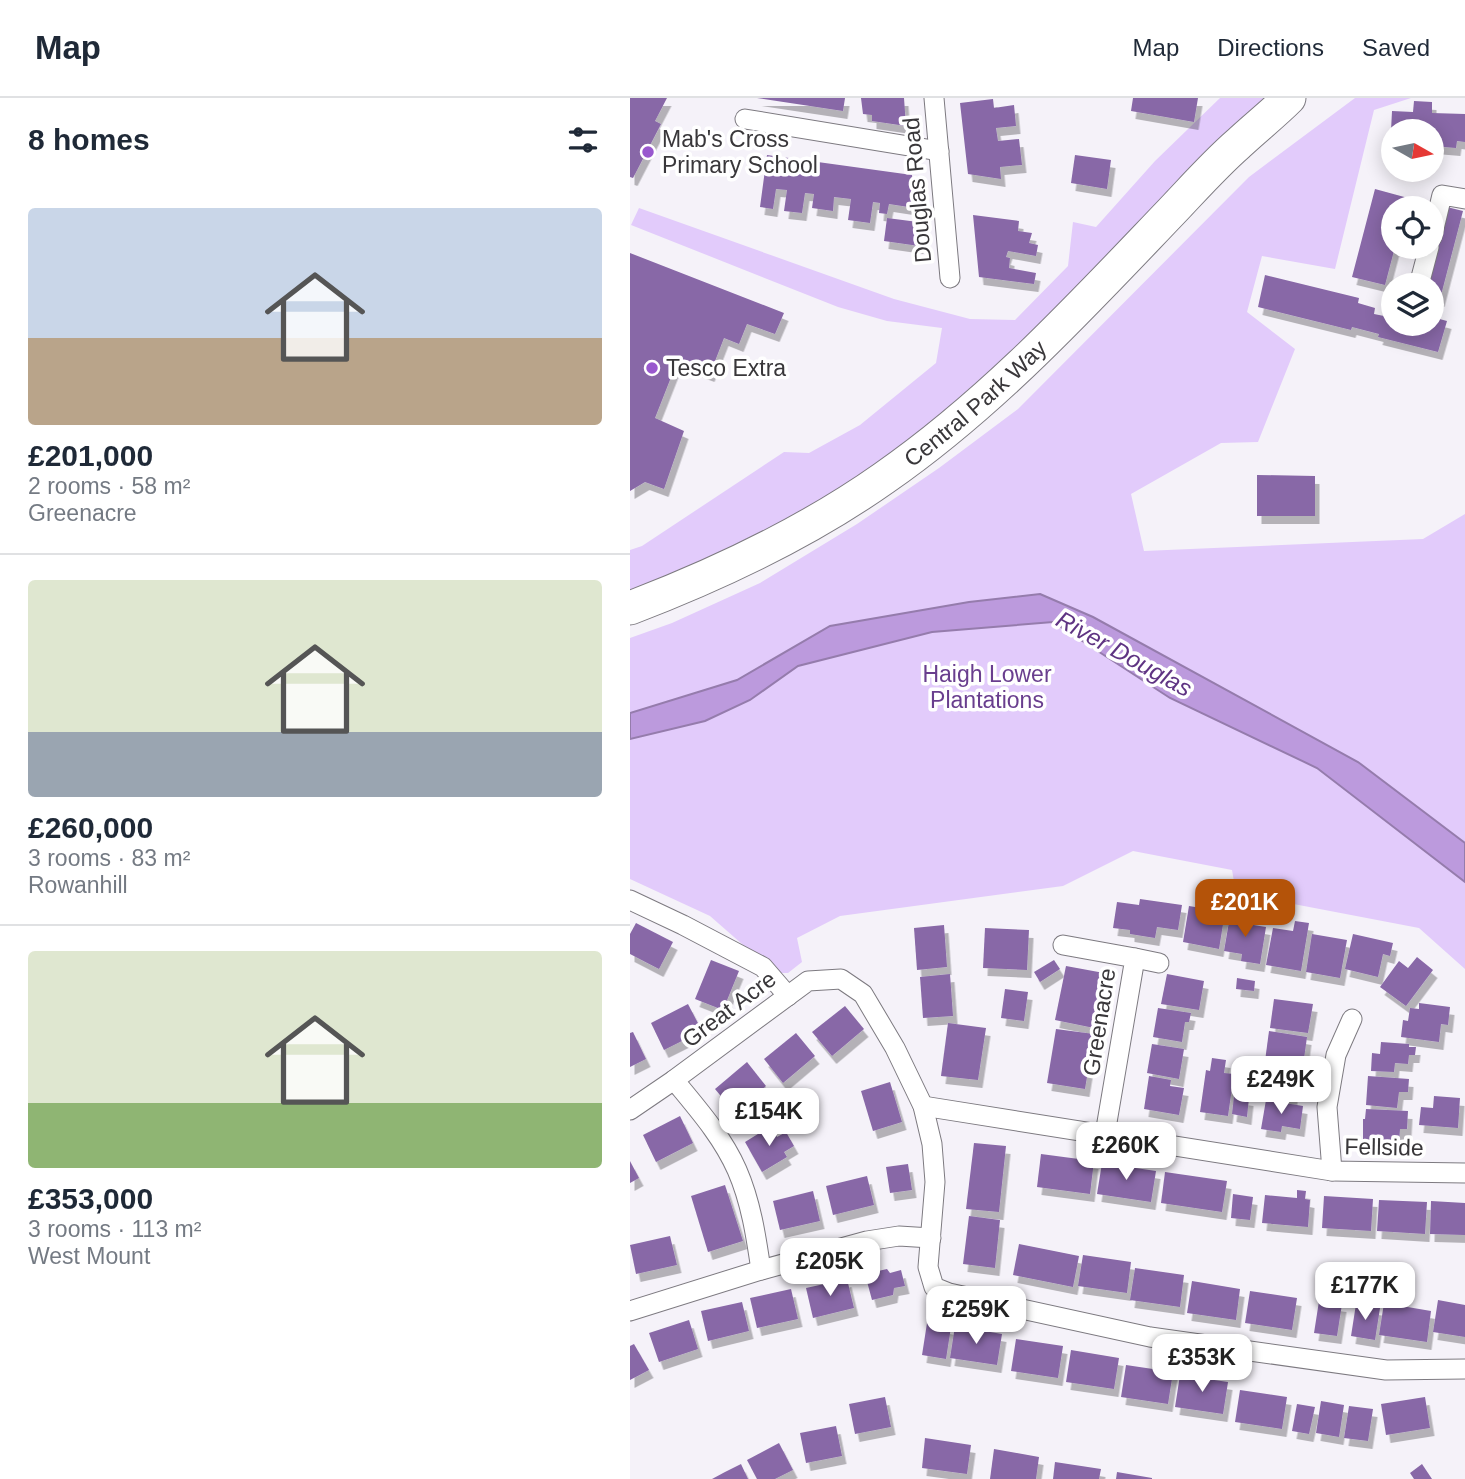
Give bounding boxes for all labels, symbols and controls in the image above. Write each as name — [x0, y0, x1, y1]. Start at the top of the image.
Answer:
text: Map — [35, 29, 101, 66]
text: Map — [1133, 34, 1179, 61]
text: Directions — [1217, 34, 1324, 61]
text: Saved — [1362, 34, 1430, 61]
street label: Douglas Road — [898, 116, 936, 264]
north arrow — [1381, 119, 1444, 182]
map controls — [1381, 119, 1444, 336]
icon: filters — [564, 121, 602, 159]
text: 8 homes — [28, 123, 150, 156]
place label: Mab's Cross Primary School — [662, 126, 818, 178]
marker: Mab's Cross Primary School — [640, 144, 656, 160]
button: locate — [1381, 196, 1444, 259]
icon: home — [252, 254, 378, 380]
button: layers — [1381, 273, 1444, 336]
street label: Central Park Way — [899, 334, 1052, 472]
place label: Tesco Extra — [666, 355, 786, 381]
marker: Tesco Extra — [644, 360, 660, 376]
text: £201,000 — [28, 439, 153, 472]
text: 2 rooms · 58 m² — [28, 473, 190, 499]
text: Greenacre — [28, 500, 137, 526]
water label: River Douglas — [1052, 605, 1197, 702]
icon: home — [252, 626, 378, 752]
park label: Haigh Lower Plantations — [922, 661, 1052, 713]
text: £260,000 — [28, 811, 153, 844]
text: 3 rooms · 83 m² — [28, 845, 190, 871]
text: Rowanhill — [28, 872, 128, 898]
pin: £201K — [1196, 880, 1294, 939]
text: £201K — [1211, 889, 1279, 915]
street label: Great Acre — [677, 966, 781, 1052]
street label: Greenacre — [1078, 966, 1120, 1078]
icon: home — [252, 997, 378, 1123]
pin: £249K — [1232, 1056, 1330, 1116]
text: £249K — [1247, 1066, 1315, 1092]
pin: £154K — [720, 1088, 818, 1148]
text: £154K — [735, 1098, 803, 1124]
pin: £260K — [1077, 1122, 1175, 1182]
text: £260K — [1092, 1132, 1160, 1158]
street label: Fellside — [1344, 1133, 1424, 1161]
text: £353,000 — [28, 1182, 153, 1215]
text: 3 rooms · 113 m² — [28, 1216, 201, 1242]
pin: £205K — [781, 1238, 879, 1298]
text: West Mount — [28, 1243, 150, 1269]
text: £205K — [796, 1248, 864, 1274]
pin: £177K — [1316, 1262, 1414, 1322]
text: £177K — [1331, 1272, 1399, 1298]
pin: £259K — [927, 1286, 1025, 1346]
text: £259K — [942, 1296, 1010, 1322]
pin: £353K — [1153, 1334, 1251, 1394]
text: £353K — [1168, 1344, 1236, 1370]

